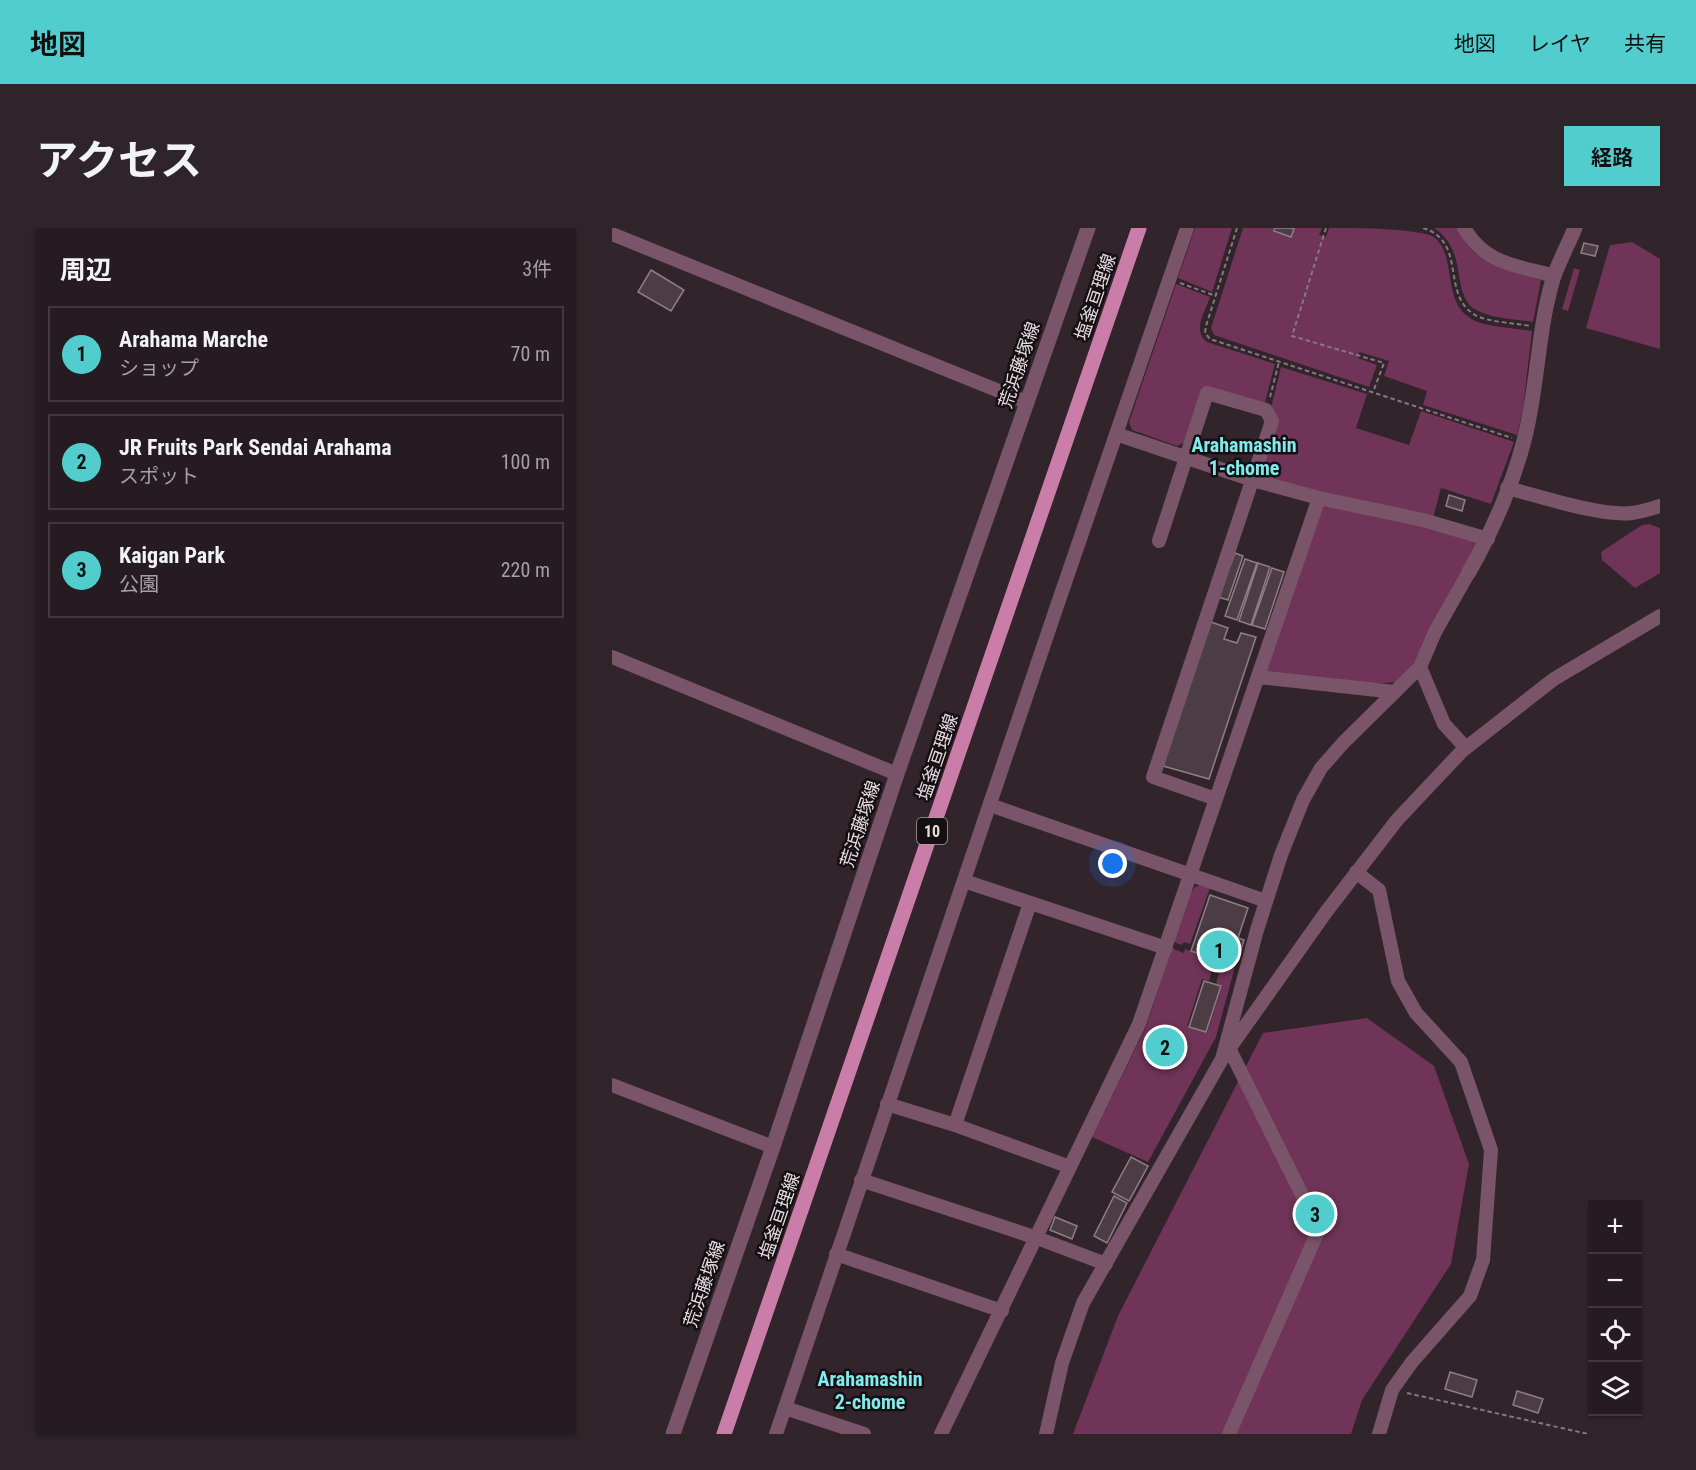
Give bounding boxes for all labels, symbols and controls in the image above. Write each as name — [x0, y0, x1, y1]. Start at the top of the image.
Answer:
text: 地図 — [30, 28, 86, 61]
text: 地図 — [1454, 32, 1496, 56]
text: レイヤ — [1529, 32, 1591, 56]
text: 共有 — [1624, 32, 1666, 56]
button: 経路 — [1564, 126, 1660, 186]
text: アクセス — [36, 136, 202, 185]
street label: 塩釜亘理線 — [1070, 251, 1120, 343]
text: 周辺 — [60, 255, 112, 285]
text: 3件 — [522, 257, 552, 281]
street label: 荒浜藤塚線 — [994, 319, 1044, 411]
text: Arahama Marche — [119, 327, 268, 352]
text: 1 — [76, 342, 87, 366]
text: 70 m — [511, 342, 550, 366]
text: ショップ — [119, 356, 199, 380]
district label: Arahamashin 1-chome — [1191, 433, 1297, 480]
text: JR Fruits Park Sendai Arahama — [119, 435, 392, 460]
text: 2 — [76, 450, 87, 474]
text: 100 m — [501, 450, 550, 474]
text: スポット — [119, 464, 199, 488]
text: Kaigan Park — [119, 543, 225, 568]
text: 3 — [76, 558, 87, 582]
text: 220 m — [501, 558, 550, 582]
text: 公園 — [119, 572, 159, 596]
street label: 塩釜亘理線 — [912, 711, 962, 803]
street label: 荒浜藤塚線 — [836, 778, 884, 870]
road number: 10 — [917, 818, 947, 844]
your location — [1098, 849, 1127, 878]
pin: 1 — [1200, 928, 1238, 972]
pin: 2 — [1146, 1024, 1184, 1070]
street label: 塩釜亘理線 — [754, 1170, 804, 1262]
pin: 3 — [1296, 1192, 1334, 1236]
map controls — [1588, 1200, 1642, 1416]
button: + — [1588, 1200, 1642, 1254]
street label: 荒浜藤塚線 — [679, 1238, 729, 1330]
button: − — [1588, 1254, 1642, 1308]
button: locate — [1588, 1308, 1642, 1362]
button: layers — [1588, 1362, 1642, 1416]
district label: Arahamashin 2-chome — [817, 1367, 923, 1414]

